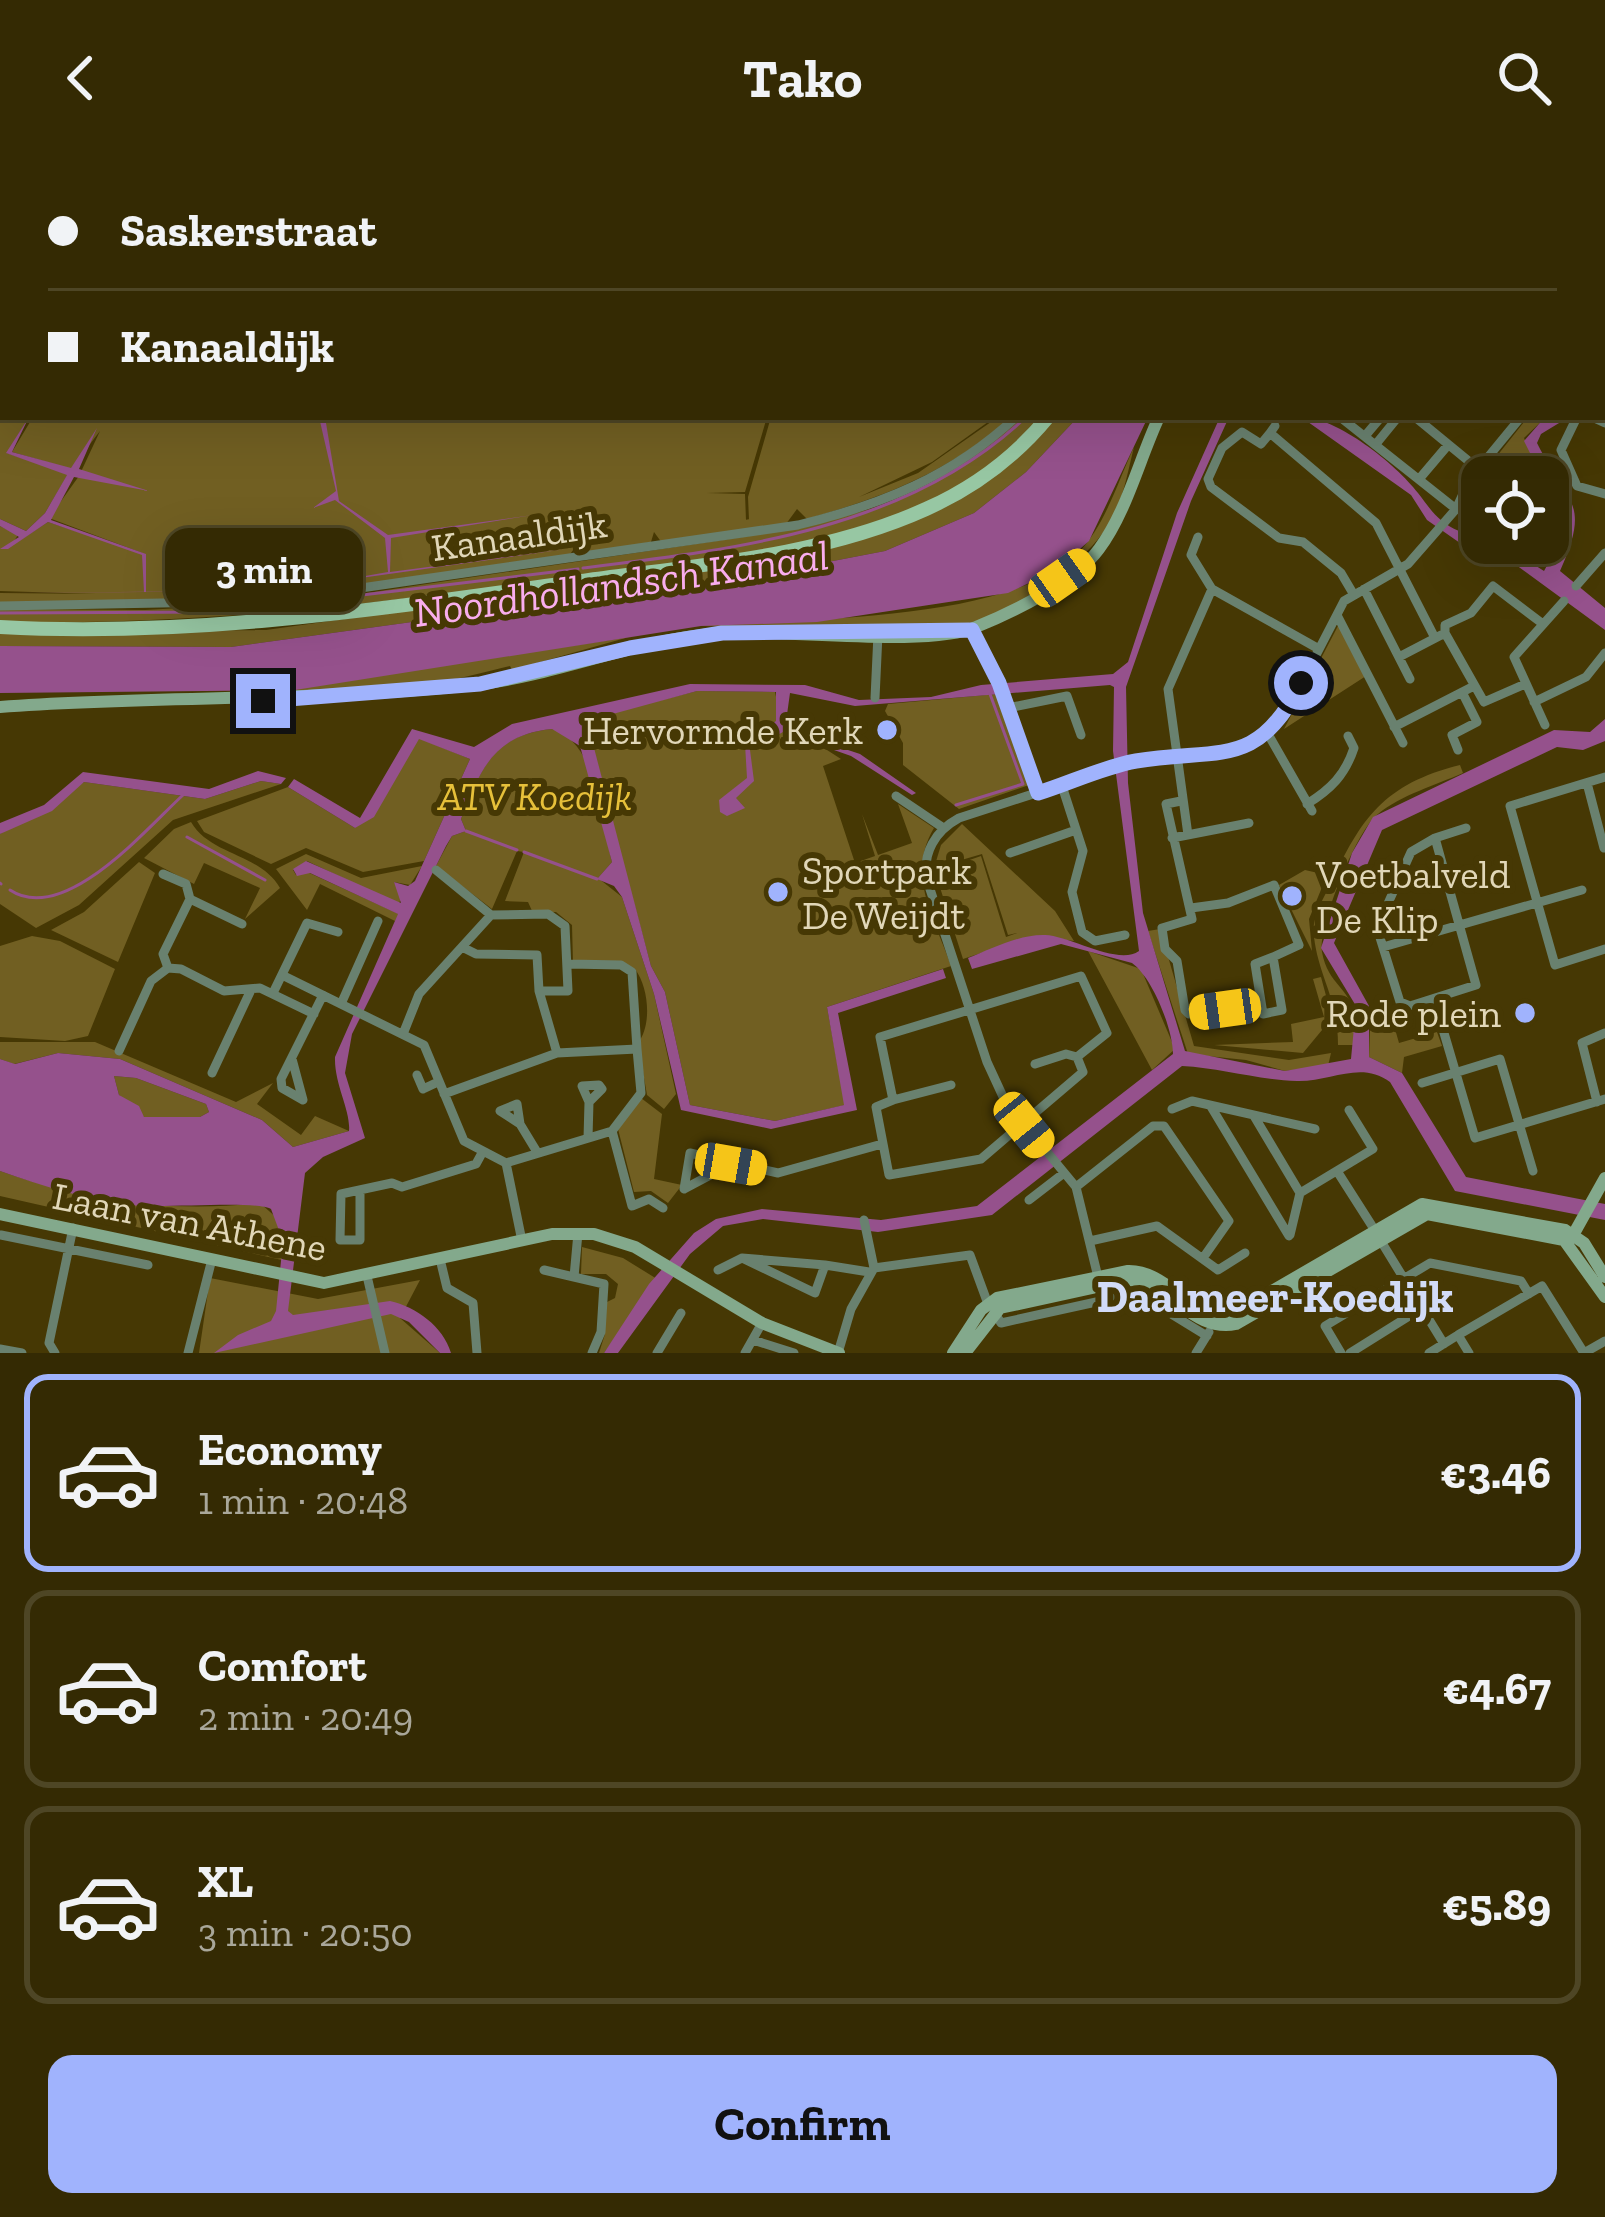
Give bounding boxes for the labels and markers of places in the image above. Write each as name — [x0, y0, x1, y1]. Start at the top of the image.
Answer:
place label: Hervormde Kerk — [583, 707, 863, 754]
marker: Hervormde Kerk — [874, 717, 900, 743]
place label: Sportpark De Weijdt — [802, 847, 972, 939]
place label: Voetbalveld De Klip — [1315, 851, 1510, 943]
marker: Sportpark De Weijdt — [765, 879, 791, 905]
marker: Voetbalveld De Klip — [1279, 883, 1305, 909]
place label: Rode plein — [1325, 990, 1501, 1037]
marker: Rode plein — [1512, 1000, 1538, 1026]

